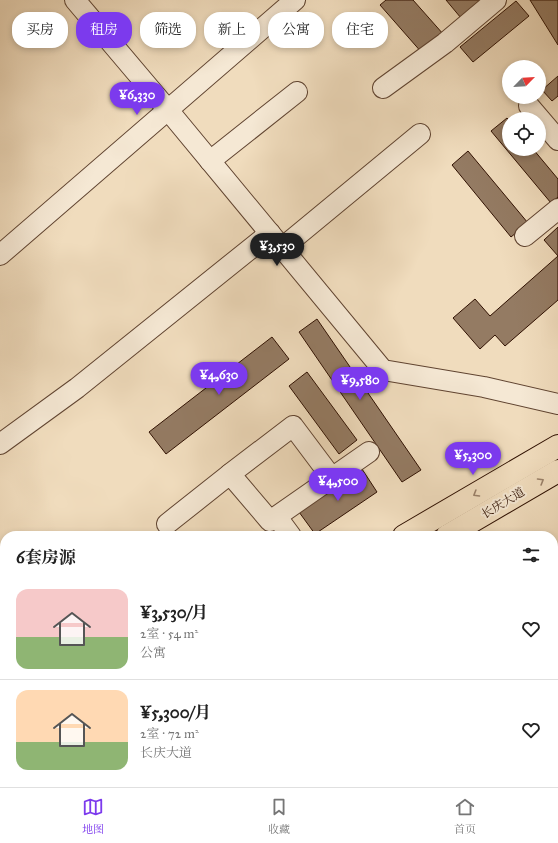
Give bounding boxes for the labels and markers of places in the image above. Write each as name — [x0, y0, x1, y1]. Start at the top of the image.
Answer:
pin: ¥6,330 — [104, 82, 170, 116]
pin: ¥3,530 — [244, 233, 310, 267]
pin: ¥4,630 — [186, 362, 252, 396]
pin: ¥9,580 — [327, 367, 393, 401]
pin: ¥5,300 — [440, 442, 506, 476]
pin: ¥4,500 — [305, 468, 371, 502]

